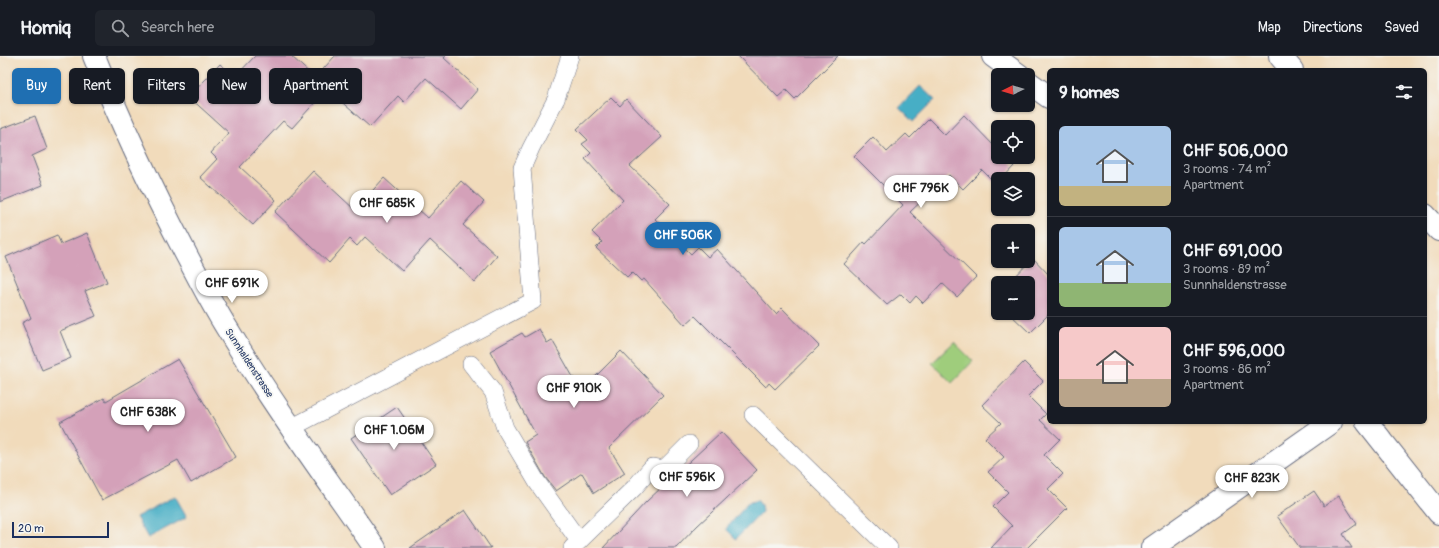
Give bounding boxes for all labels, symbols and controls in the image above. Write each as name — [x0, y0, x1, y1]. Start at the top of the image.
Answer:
search box — [95, 10, 375, 46]
text: Homiq — [20, 16, 71, 40]
icon: search — [109, 17, 131, 39]
text: Search here — [141, 18, 214, 37]
text: Map — [1258, 19, 1281, 36]
text: Directions — [1303, 19, 1362, 36]
text: Saved — [1384, 19, 1419, 36]
chip: Buy — [12, 68, 61, 104]
chip: Rent — [69, 68, 125, 104]
chip: Filters — [133, 68, 199, 104]
chip: New — [207, 68, 261, 104]
chip: Apartment — [269, 68, 362, 104]
north arrow — [991, 68, 1035, 112]
map controls — [991, 68, 1035, 320]
icon: filters — [1393, 81, 1415, 103]
text: 9 homes — [1059, 82, 1119, 103]
button: locate — [991, 120, 1035, 164]
text: CHF 506,000 — [1183, 140, 1288, 161]
icon: home — [1091, 142, 1139, 190]
text: 3 rooms · 74 m² — [1183, 161, 1271, 177]
button: layers — [991, 172, 1035, 216]
pin: CHF 796K — [880, 175, 962, 209]
text: Apartment — [1183, 177, 1244, 193]
text: CHF 796K — [893, 180, 949, 196]
pin: CHF 685K — [346, 190, 428, 224]
text: CHF 685K — [359, 195, 415, 211]
pin: CHF 506K — [642, 222, 724, 256]
button: + — [991, 224, 1035, 268]
text: CHF 506K — [654, 227, 712, 243]
text: CHF 691,000 — [1183, 240, 1283, 261]
icon: home — [1091, 243, 1139, 291]
text: 3 rooms · 89 m² — [1183, 261, 1270, 277]
pin: CHF 691K — [191, 270, 273, 304]
text: CHF 691K — [205, 275, 259, 291]
button: − — [991, 276, 1035, 320]
text: Sunnhaldenstrasse — [1183, 277, 1287, 293]
street label: Sunnhaldenstrasse — [222, 326, 276, 400]
text: CHF 596,000 — [1183, 340, 1285, 361]
icon: home — [1091, 343, 1139, 391]
text: 3 rooms · 86 m² — [1183, 361, 1271, 377]
pin: CHF 910K — [533, 375, 615, 409]
text: Apartment — [1183, 377, 1244, 393]
text: CHF 910K — [546, 380, 602, 396]
pin: CHF 638K — [107, 399, 189, 433]
text: CHF 638K — [120, 404, 176, 420]
pin: CHF 1.06M — [348, 417, 440, 451]
text: CHF 1.06M — [364, 422, 424, 438]
pin: CHF 596K — [646, 464, 728, 498]
pin: CHF 823K — [1211, 465, 1293, 499]
text: CHF 596K — [659, 469, 715, 485]
text: CHF 823K — [1224, 470, 1280, 486]
scale bar — [12, 520, 109, 539]
text: 20 m — [18, 522, 44, 535]

